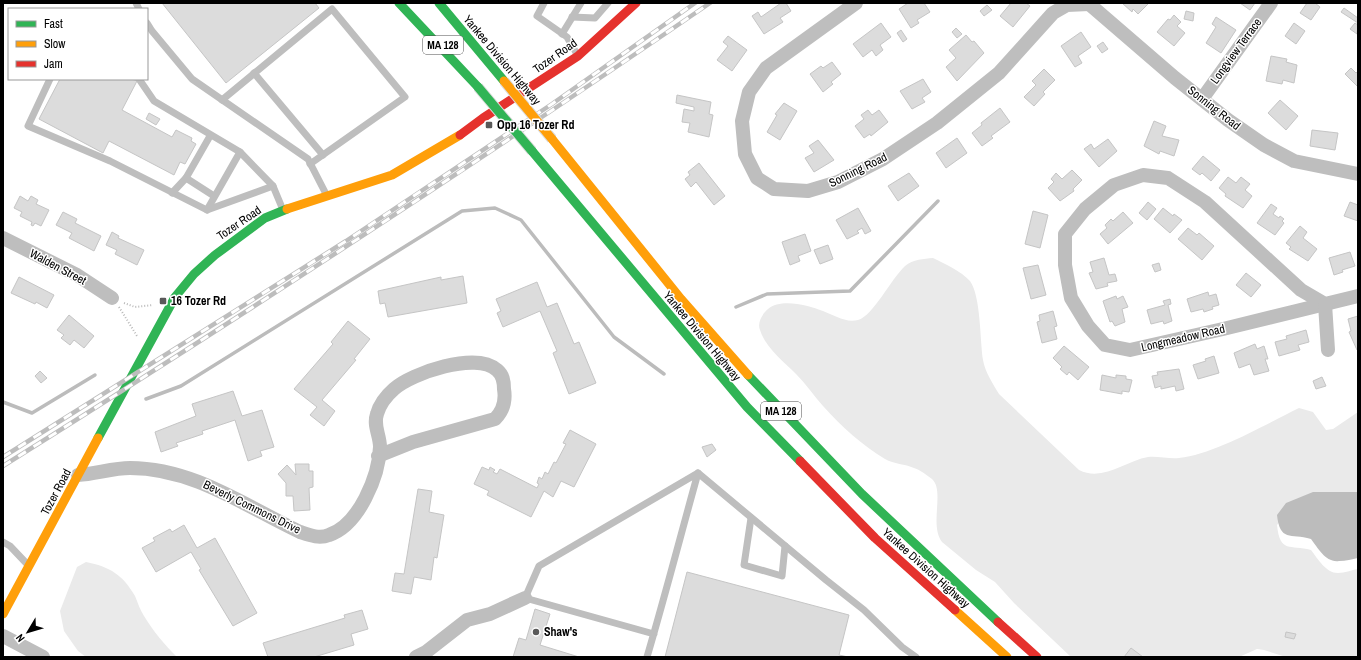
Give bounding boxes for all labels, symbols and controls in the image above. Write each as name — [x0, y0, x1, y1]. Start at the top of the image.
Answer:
legend — [8, 8, 148, 80]
street label: Yankee Division Highway — [460, 12, 544, 108]
street label: Longview Terrace — [1207, 15, 1265, 87]
text: Fast — [44, 16, 63, 32]
street label: Tozer Road — [530, 35, 580, 77]
text: Slow — [44, 36, 66, 52]
road number: MA 128 — [423, 36, 463, 54]
text: Jam — [44, 56, 63, 72]
street label: Sonning Road — [1184, 82, 1244, 134]
place label: Opp 16 Tozer Rd — [497, 117, 574, 133]
marker: Opp 16 Tozer Rd — [484, 120, 494, 130]
street label: Sonning Road — [826, 149, 890, 191]
street label: Tozer Road — [214, 202, 264, 244]
street label: Walden Street — [27, 245, 89, 289]
street label: Yankee Division Highway — [660, 288, 744, 384]
place label: 16 Tozer Rd — [171, 293, 226, 309]
marker: 16 Tozer Rd — [158, 296, 168, 306]
street label: Longmeadow Road — [1140, 321, 1226, 355]
road number: MA 128 — [761, 402, 801, 420]
street label: Tozer Road — [37, 466, 75, 518]
street label: Beverly Commons Drive — [201, 476, 303, 538]
street label: Yankee Division Highway — [879, 524, 973, 612]
north arrow — [8, 612, 48, 652]
place label: Shaw's — [544, 624, 578, 640]
marker: Shaw's — [531, 627, 541, 637]
text: N — [13, 631, 28, 645]

